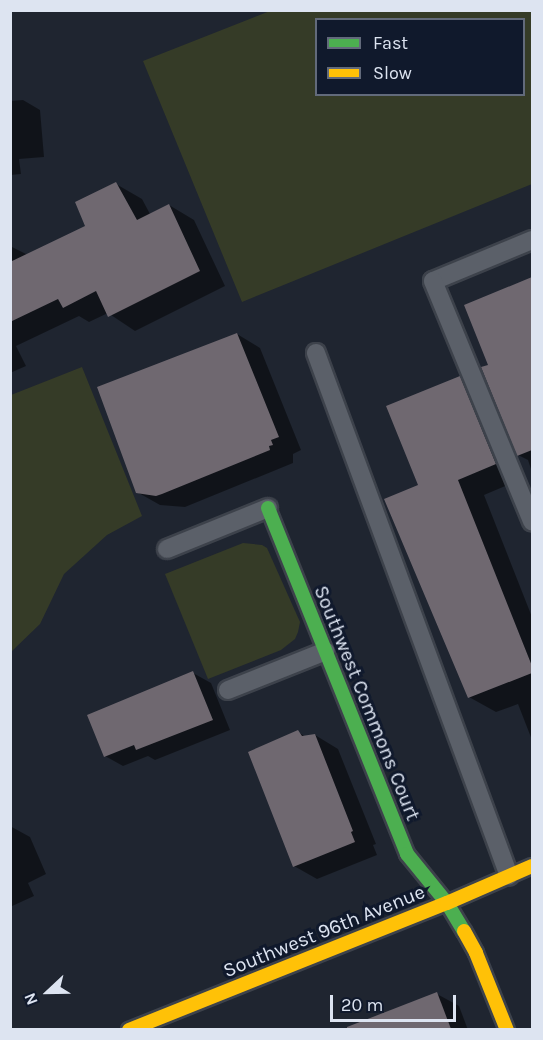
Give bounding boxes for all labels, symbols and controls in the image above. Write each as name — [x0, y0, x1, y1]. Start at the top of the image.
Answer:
legend — [315, 18, 525, 96]
text: Fast — [373, 32, 408, 54]
text: Slow — [373, 62, 412, 84]
street label: Southwest Commons Court — [309, 582, 425, 824]
street label: Southwest 96th Avenue — [220, 880, 428, 982]
north arrow — [18, 962, 78, 1022]
scale bar — [333, 983, 459, 1021]
text: N — [20, 990, 42, 1008]
text: 20 m — [341, 994, 383, 1016]

